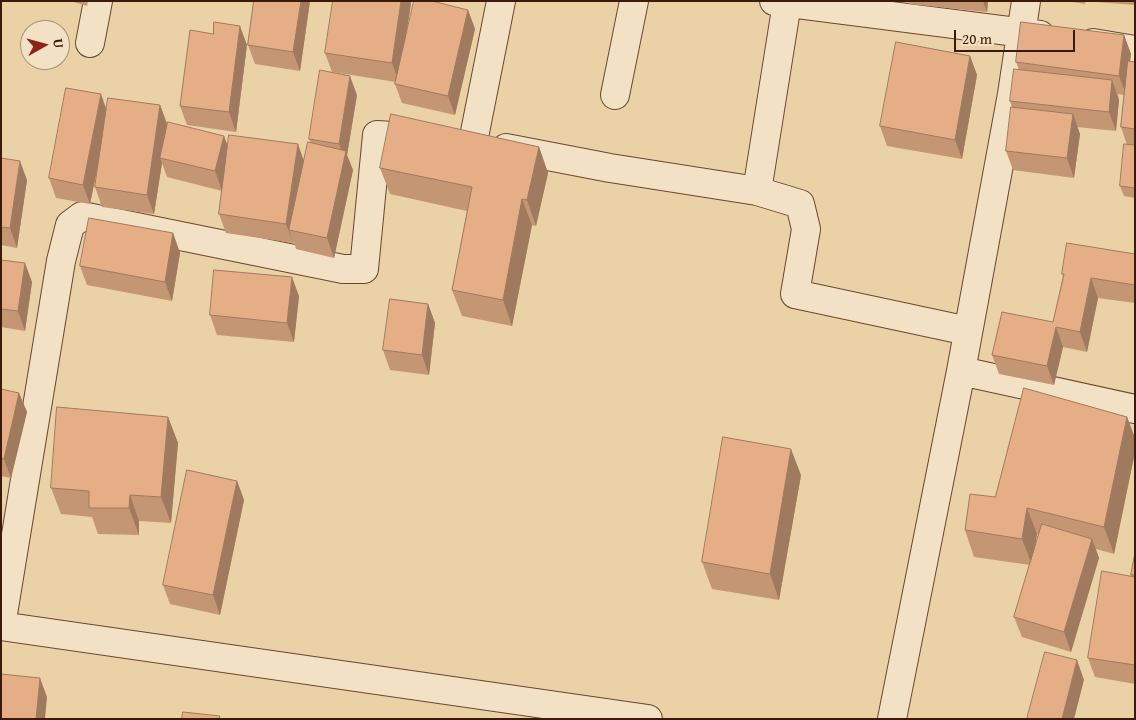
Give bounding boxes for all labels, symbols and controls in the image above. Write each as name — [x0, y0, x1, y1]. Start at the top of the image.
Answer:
north arrow — [20, 20, 70, 70]
scale bar — [956, 20, 1077, 52]
text: 20 m — [962, 28, 992, 49]
text: U — [48, 37, 69, 49]

